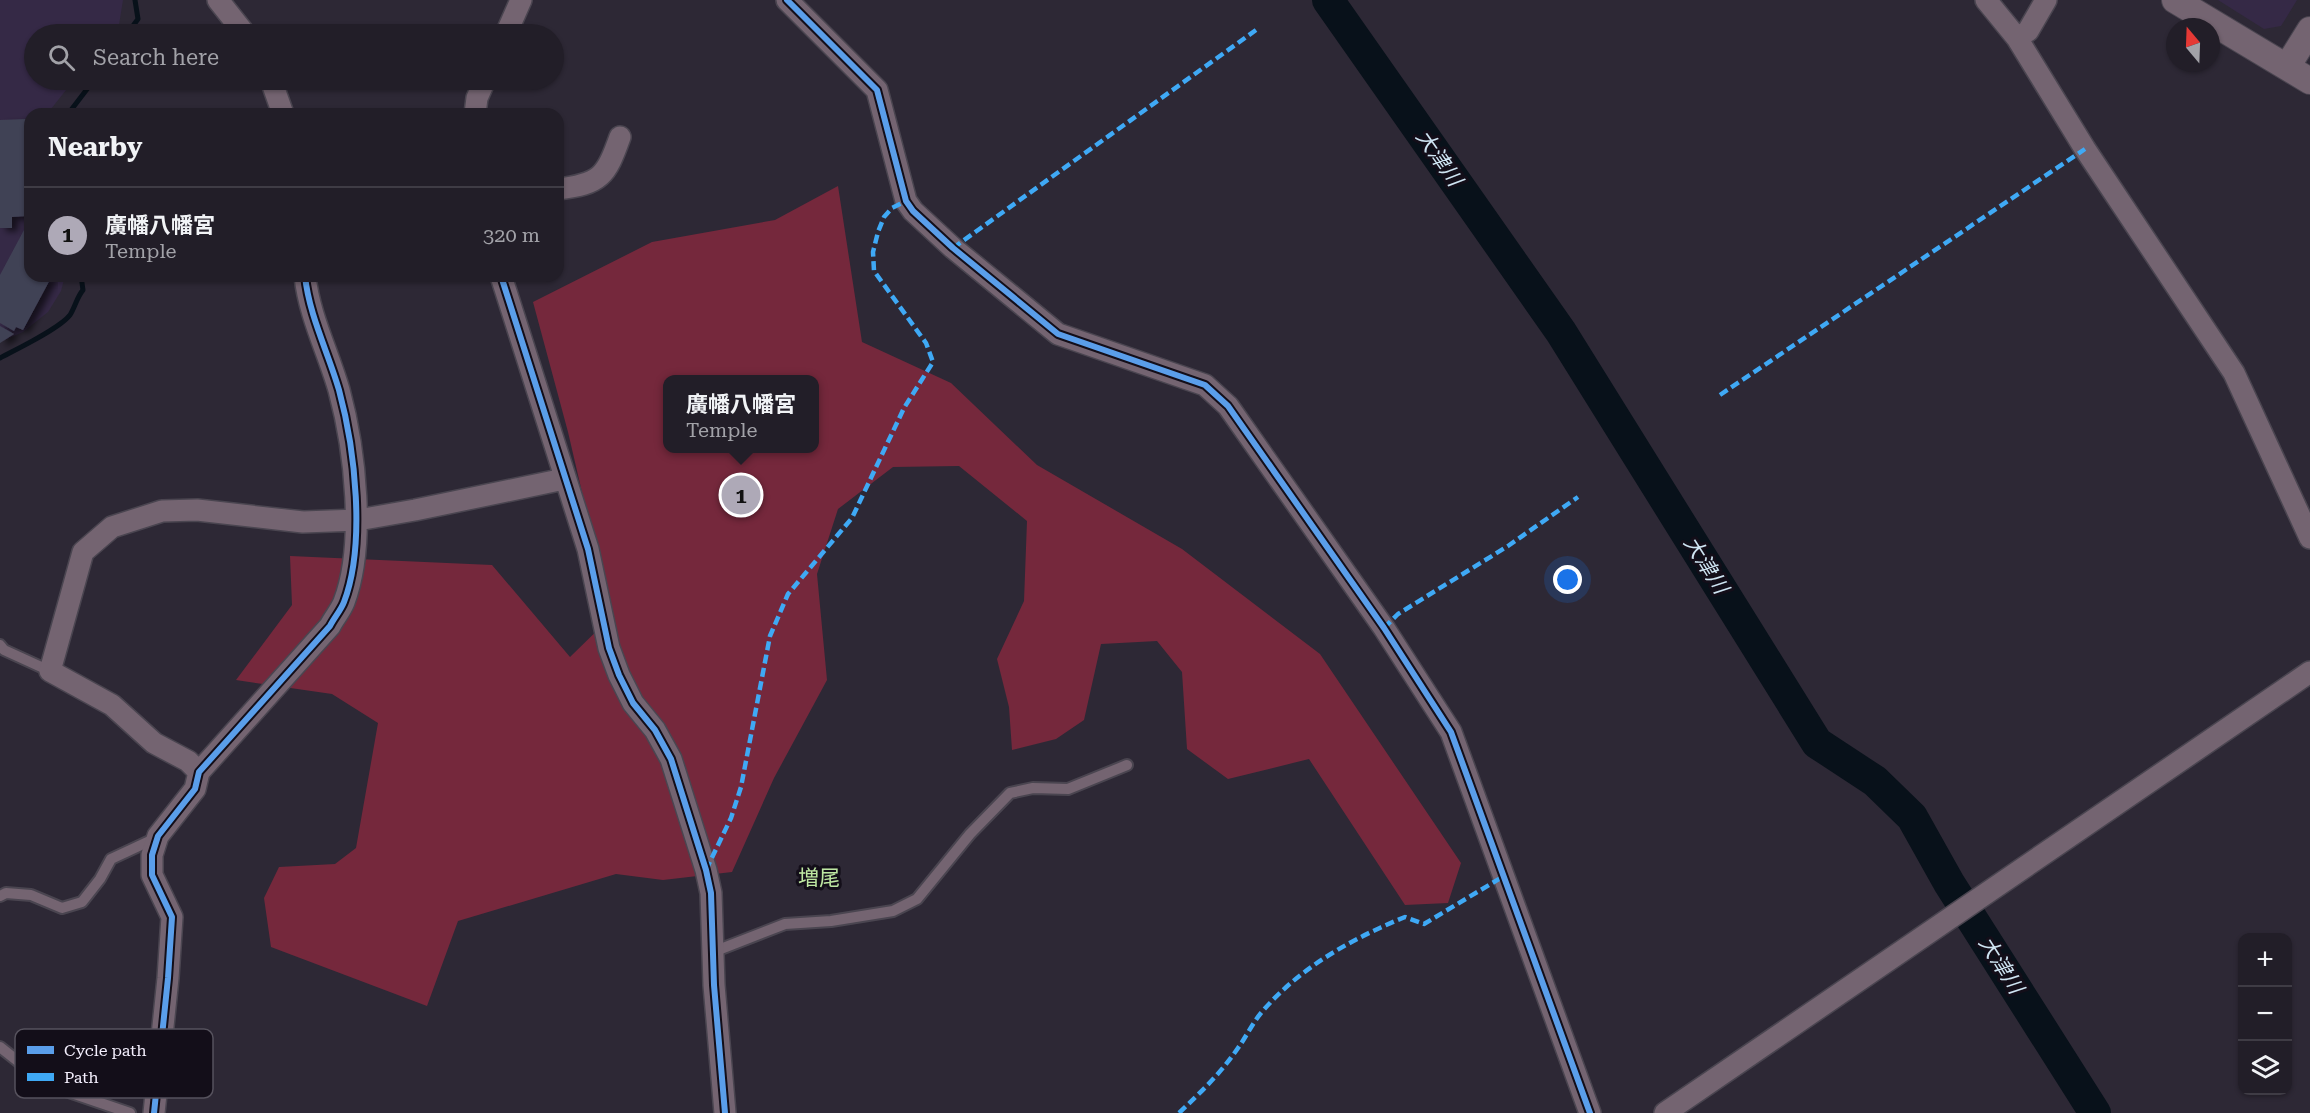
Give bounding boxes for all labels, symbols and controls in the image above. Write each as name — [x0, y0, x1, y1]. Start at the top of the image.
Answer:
north arrow — [2166, 18, 2220, 72]
search box — [24, 24, 564, 90]
icon: search — [45, 41, 78, 74]
text: Search here — [93, 45, 219, 70]
water label: 大津川 — [1411, 125, 1468, 192]
text: Nearby — [48, 132, 142, 162]
text: 廣幡八幡宮 — [105, 213, 215, 238]
text: 1 — [62, 223, 73, 247]
text: 320 m — [483, 223, 540, 247]
text: Temple — [105, 239, 177, 263]
popup — [663, 375, 819, 453]
text: 廣幡八幡宮 — [686, 392, 796, 417]
text: Temple — [686, 418, 758, 442]
pin: 1 — [722, 472, 760, 518]
water label: 大津川 — [1679, 532, 1734, 600]
your location — [1553, 565, 1582, 594]
district label: 増尾 — [798, 866, 840, 890]
water label: 大津川 — [1974, 932, 2029, 1000]
map controls — [2238, 933, 2292, 1095]
button: + — [2238, 933, 2292, 987]
button: − — [2238, 987, 2292, 1041]
legend — [15, 1029, 213, 1098]
text: Cycle path — [64, 1041, 147, 1060]
button: layers — [2238, 1041, 2292, 1095]
text: Path — [64, 1068, 99, 1087]

